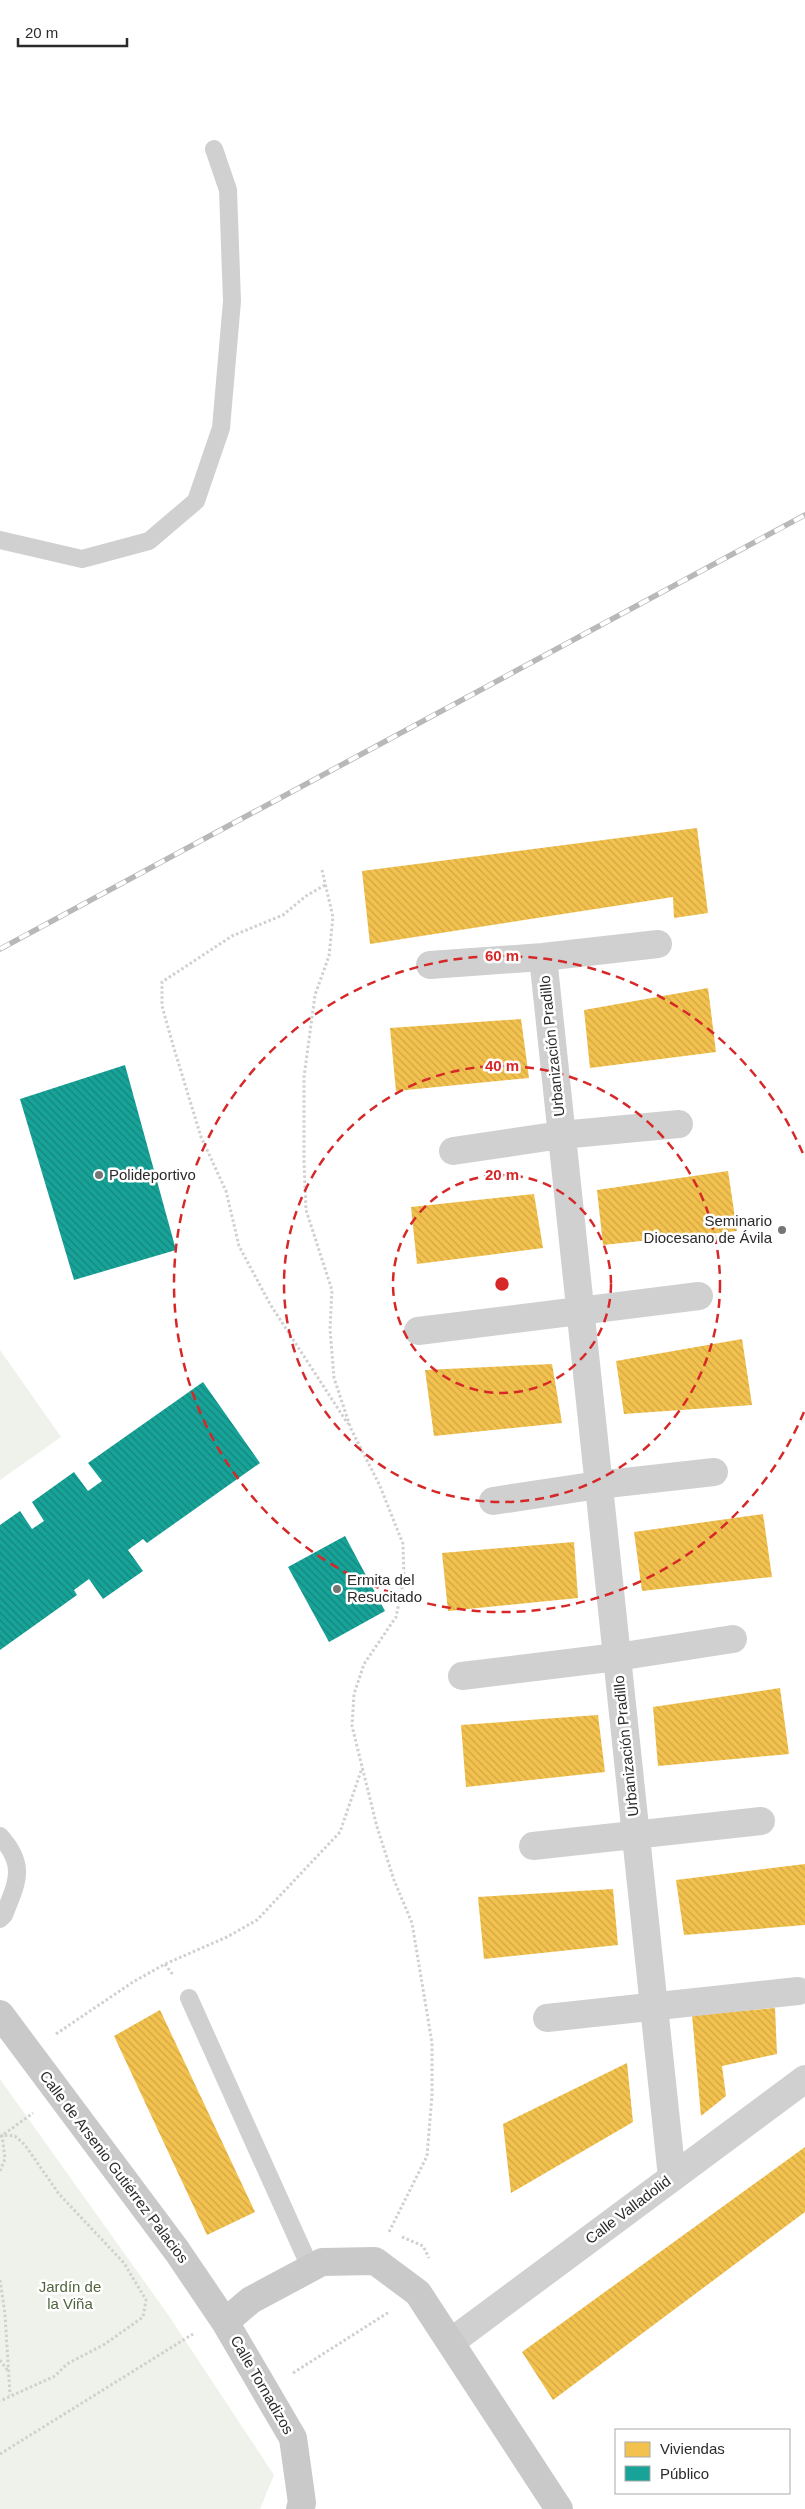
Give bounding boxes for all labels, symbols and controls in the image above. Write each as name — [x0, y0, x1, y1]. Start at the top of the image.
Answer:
scale bar — [18, 15, 126, 47]
text: 20 m — [25, 24, 58, 41]
text: 60 m — [485, 947, 519, 964]
street label: Urbanización Pradillo — [536, 975, 567, 1117]
text: 40 m — [485, 1057, 519, 1074]
place label: Polideportivo — [109, 1166, 196, 1183]
text: 20 m — [485, 1166, 519, 1183]
marker: Polideportivo — [93, 1169, 105, 1181]
place label: Seminario Diocesano de Ávila — [644, 1212, 773, 1246]
marker: Seminario Diocesano de Ávila — [776, 1224, 788, 1236]
centre of rings — [493, 1275, 511, 1293]
place label: Ermita del Resucitado — [347, 1571, 422, 1605]
marker: Ermita del Resucitado — [331, 1583, 343, 1595]
street label: Urbanización Pradillo — [610, 1675, 641, 1817]
street label: Calle de Arsenio Gutiérrez Palacios — [37, 2067, 192, 2266]
street label: Calle Valladolid — [582, 2172, 674, 2247]
park label: Jardín de la Viña — [39, 2278, 101, 2312]
street label: Calle Tornadizos — [227, 2333, 297, 2437]
legend — [615, 2429, 790, 2494]
text: Viviendas — [660, 2440, 725, 2457]
text: Público — [660, 2465, 709, 2482]

